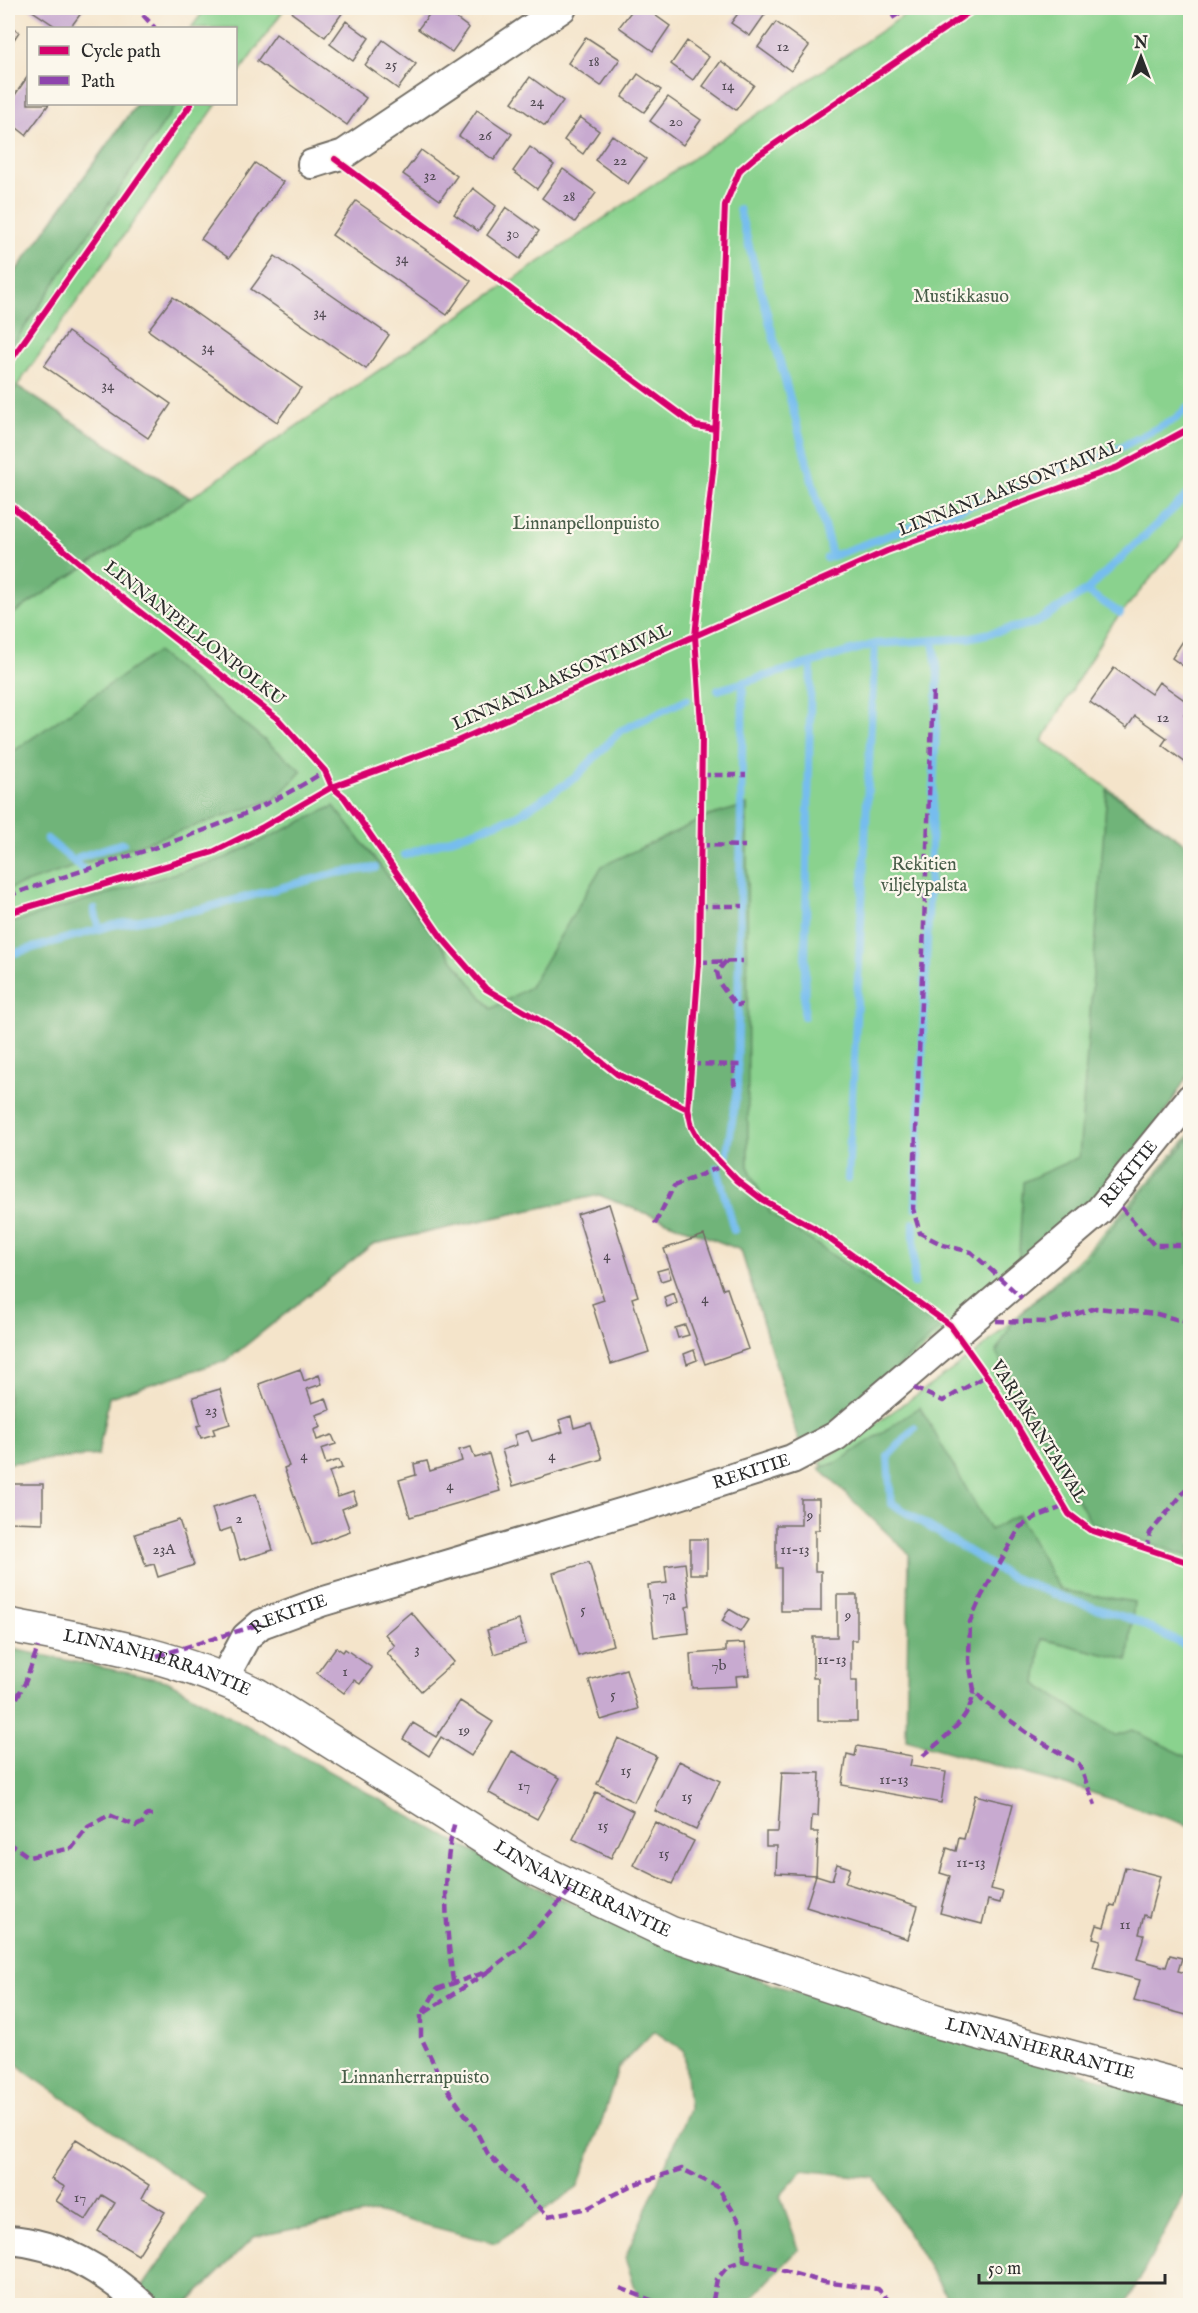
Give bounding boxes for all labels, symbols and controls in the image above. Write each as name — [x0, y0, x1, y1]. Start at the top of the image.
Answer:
legend — [27, 27, 237, 105]
north arrow — [1111, 27, 1171, 87]
text: N — [1133, 34, 1148, 54]
house number: 12 — [777, 37, 789, 56]
text: Cycle path — [81, 41, 161, 64]
house number: 18 — [588, 52, 600, 71]
house number: 25 — [385, 55, 398, 74]
text: Path — [81, 71, 115, 94]
house number: 14 — [722, 76, 735, 95]
house number: 24 — [530, 92, 545, 111]
house number: 20 — [669, 112, 683, 131]
house number: 26 — [478, 126, 492, 145]
house number: 22 — [613, 151, 627, 170]
house number: 32 — [424, 166, 436, 185]
house number: 28 — [563, 187, 576, 206]
house number: 30 — [507, 224, 519, 243]
house number: 34 — [396, 249, 409, 268]
park label: Mustikkasuo — [913, 286, 1009, 309]
house number: 34 — [314, 303, 327, 322]
house number: 34 — [202, 338, 215, 357]
house number: 34 — [102, 376, 115, 395]
street label: LINNANLAAKSONTAIVAL — [895, 436, 1125, 542]
park label: Linnanpellonpuisto — [512, 513, 660, 536]
street label: LINNANPELLONPOLKU — [99, 556, 290, 712]
street label: LINNANLAAKSONTAIVAL — [449, 619, 675, 737]
house number: 12 — [1157, 708, 1169, 727]
park label: Rekitien viljelypalsta — [881, 854, 967, 898]
street label: REKITIE — [1095, 1136, 1163, 1212]
house number: 4 — [603, 1246, 611, 1265]
house number: 4 — [701, 1289, 709, 1308]
street label: VARJAKANTAIVAL — [984, 1355, 1091, 1508]
house number: 23 — [205, 1401, 217, 1420]
house number: 4 — [300, 1446, 308, 1465]
house number: 4 — [548, 1446, 556, 1465]
street label: REKITIE — [710, 1449, 793, 1495]
house number: 4 — [446, 1476, 454, 1495]
house number: 9 — [806, 1506, 813, 1525]
house number: 2 — [235, 1509, 243, 1528]
house number: 23A — [153, 1540, 176, 1559]
house number: 11-13 — [780, 1540, 810, 1559]
house number: 7a — [662, 1586, 676, 1605]
street label: REKITIE — [246, 1589, 330, 1640]
house number: 5 — [580, 1600, 586, 1619]
house number: 9 — [844, 1606, 851, 1625]
street label: LINNANHERRANTIE — [61, 1624, 255, 1702]
house number: 3 — [414, 1640, 420, 1659]
house number: 11-13 — [817, 1650, 847, 1669]
house number: 7b — [711, 1656, 727, 1675]
house number: 1 — [342, 1662, 348, 1681]
house number: 5 — [610, 1685, 616, 1704]
house number: 19 — [458, 1721, 470, 1740]
house number: 15 — [620, 1761, 632, 1780]
house number: 11-13 — [879, 1770, 909, 1789]
house number: 17 — [518, 1776, 530, 1795]
house number: 15 — [681, 1787, 693, 1806]
house number: 15 — [597, 1816, 609, 1835]
street label: LINNANHERRANTIE — [489, 1835, 675, 1943]
house number: 15 — [658, 1844, 670, 1863]
house number: 11-13 — [956, 1853, 986, 1872]
house number: 11 — [1119, 1915, 1131, 1934]
street label: LINNANHERRANTIE — [943, 2013, 1138, 2085]
park label: Linnanherranpuisto — [341, 2067, 490, 2090]
house number: 17 — [74, 2188, 86, 2207]
scale bar — [979, 2247, 1165, 2285]
text: 50 m — [988, 2258, 1021, 2281]

